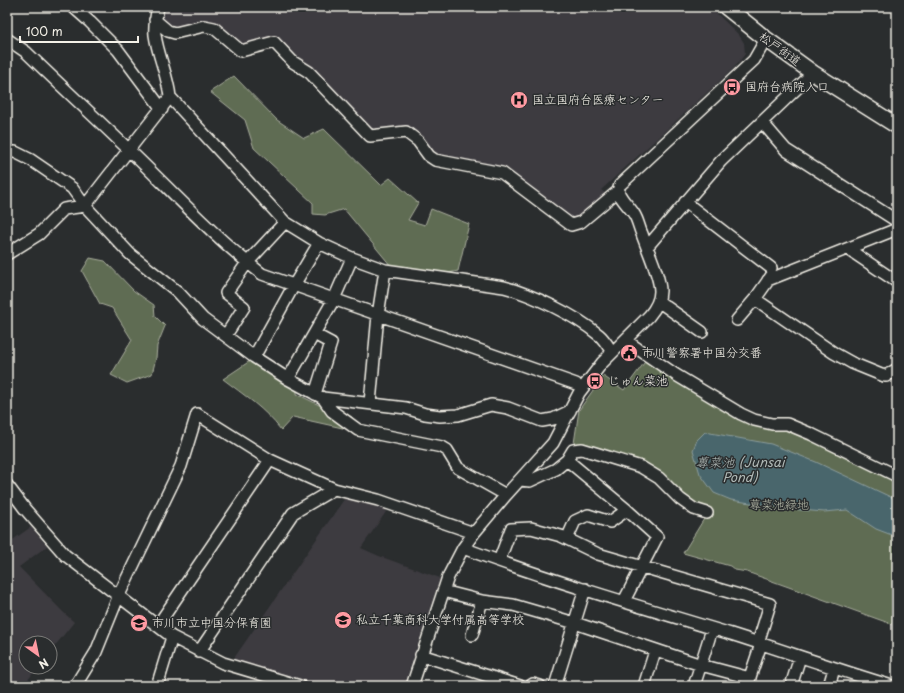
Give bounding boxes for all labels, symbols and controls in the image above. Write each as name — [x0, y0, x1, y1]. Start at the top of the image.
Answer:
scale bar — [20, 18, 138, 44]
text: 100 m — [26, 22, 63, 40]
street label: 松戸街道 — [756, 27, 805, 70]
bus stop icon: 国府台病院入口 — [722, 77, 742, 97]
place label: 国府台病院入口 — [745, 77, 829, 95]
hospital icon: 国立国府台医療センター — [509, 90, 529, 110]
place label: 国立国府台医療センター — [532, 90, 664, 108]
public building icon: 市川警察署中国分交番 — [619, 343, 639, 363]
place label: 市川警察署中国分交番 — [642, 343, 762, 361]
bus stop icon: じゅん菜池 — [585, 371, 605, 391]
place label: じゅん菜池 — [608, 371, 668, 389]
water label: 蓴菜池 (Junsai Pond) — [695, 452, 787, 486]
park label: 蓴菜池緑地 — [749, 495, 809, 513]
school or university icon: 私立千葉商科大学付属高等学校 — [333, 610, 353, 630]
place label: 私立千葉商科大学付属高等学校 — [356, 610, 524, 628]
school or university icon: 市川市立中国分保育園 — [129, 613, 149, 633]
place label: 市川市立中国分保育園 — [152, 613, 272, 631]
north arrow — [18, 635, 58, 675]
text: N — [35, 654, 52, 673]

